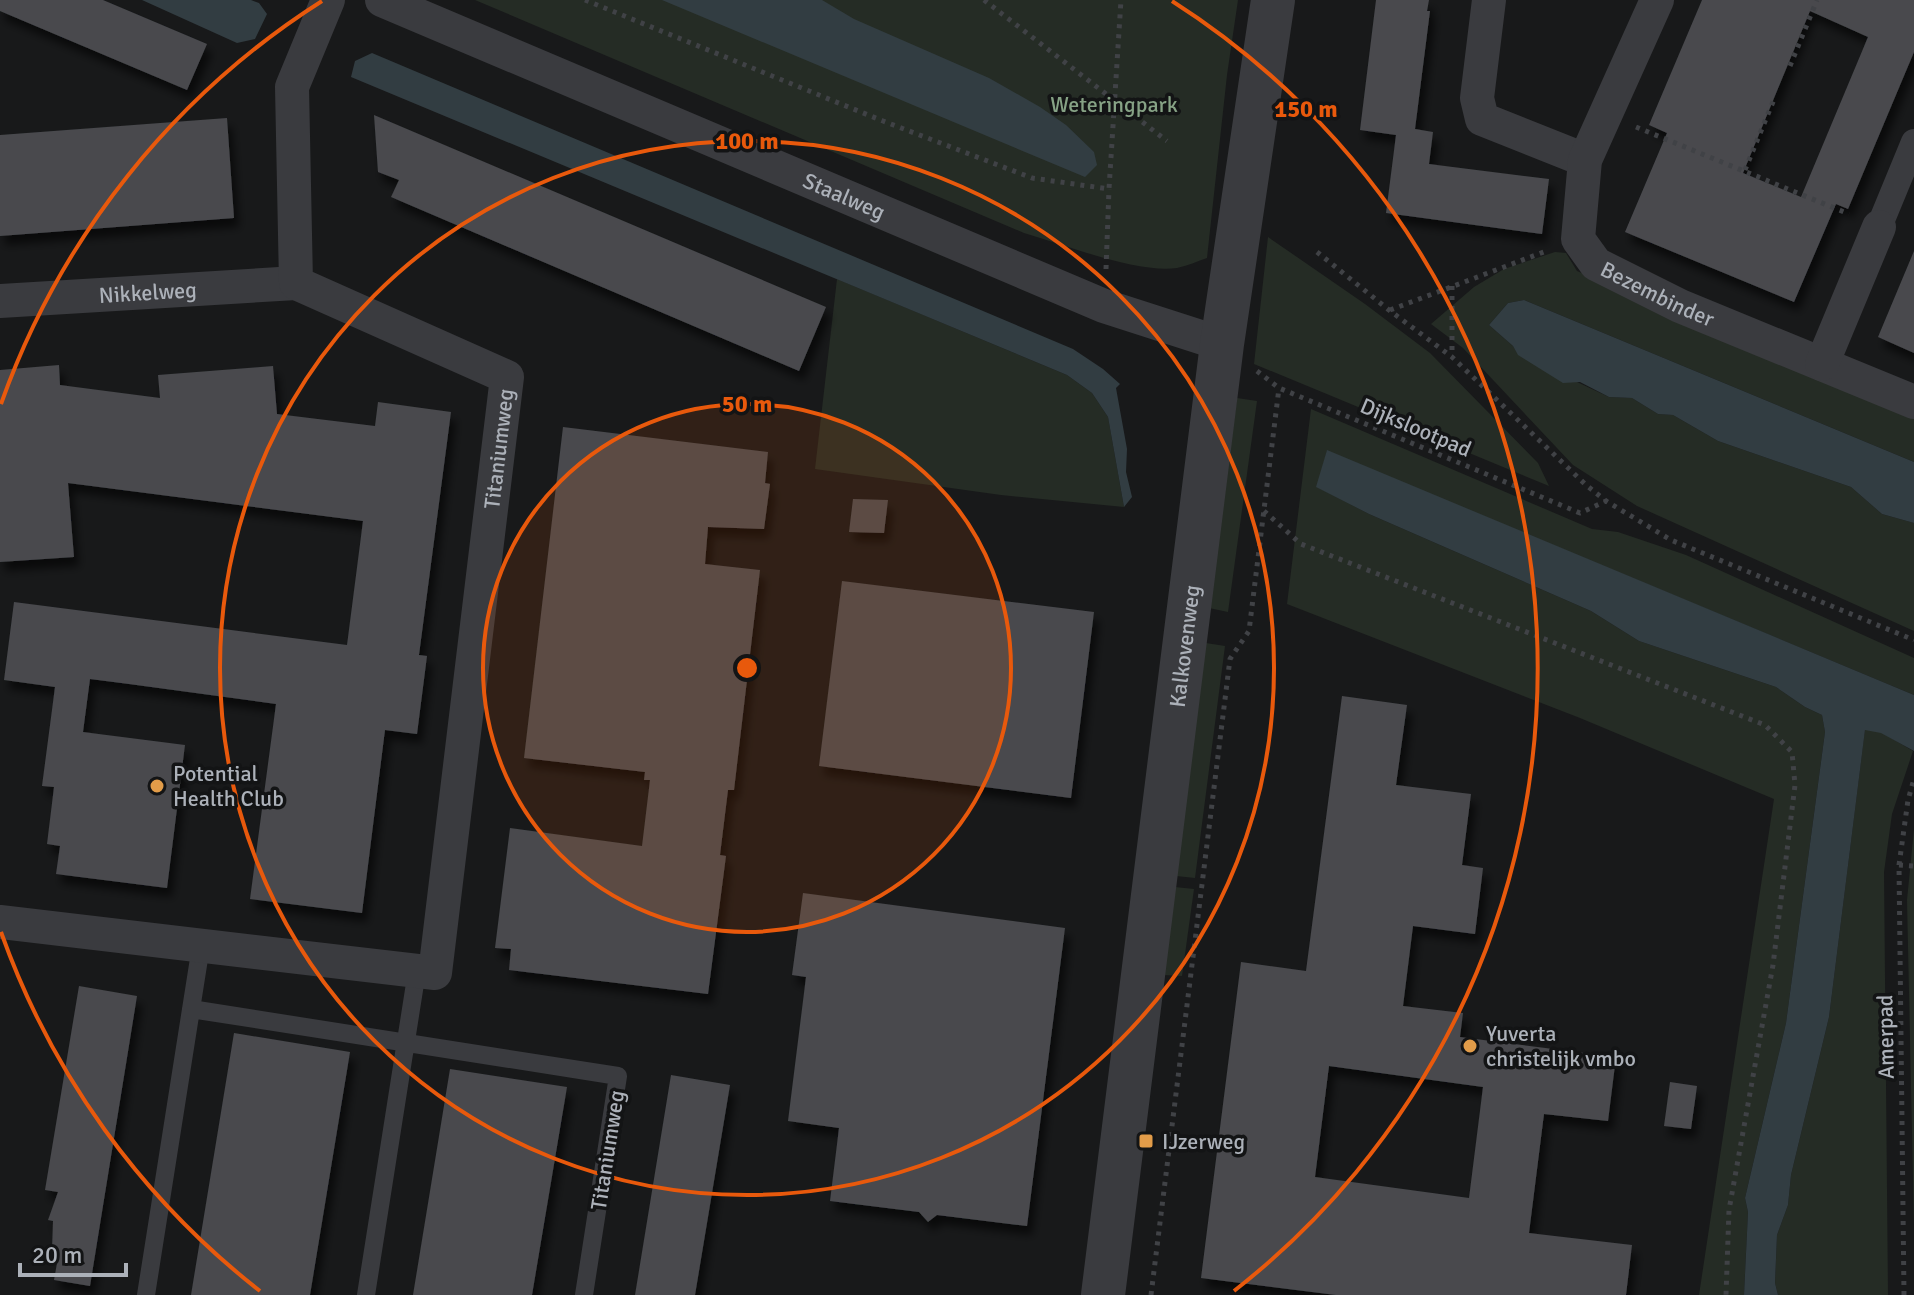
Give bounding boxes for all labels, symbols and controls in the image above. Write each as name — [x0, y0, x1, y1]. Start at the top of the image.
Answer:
park label: Weteringpark — [1050, 91, 1178, 118]
text: 150 m — [1274, 94, 1338, 124]
text: 100 m — [715, 126, 779, 156]
street label: Staalweg — [799, 167, 889, 226]
street label: Bezembinder — [1596, 256, 1718, 333]
street label: Nikkelweg — [98, 276, 198, 309]
street label: Titaniumweg — [478, 387, 519, 511]
text: 50 m — [722, 389, 772, 419]
street label: Dijkslootpad — [1356, 392, 1475, 463]
street label: Kalkovenweg — [1164, 583, 1206, 709]
centre of rings — [733, 654, 761, 682]
place label: Potential Health Club — [173, 760, 284, 812]
marker: Potential Health Club — [148, 777, 166, 795]
street label: Amerpad — [1871, 995, 1900, 1079]
place label: Yuverta christelijk vmbo — [1486, 1020, 1636, 1072]
marker: Yuverta christelijk vmbo — [1461, 1037, 1479, 1055]
street label: Titaniumweg — [585, 1088, 630, 1212]
place label: IJzerweg — [1162, 1128, 1245, 1155]
marker: IJzerweg — [1137, 1132, 1155, 1150]
scale bar — [20, 1227, 126, 1277]
text: 20 m — [32, 1240, 82, 1270]

